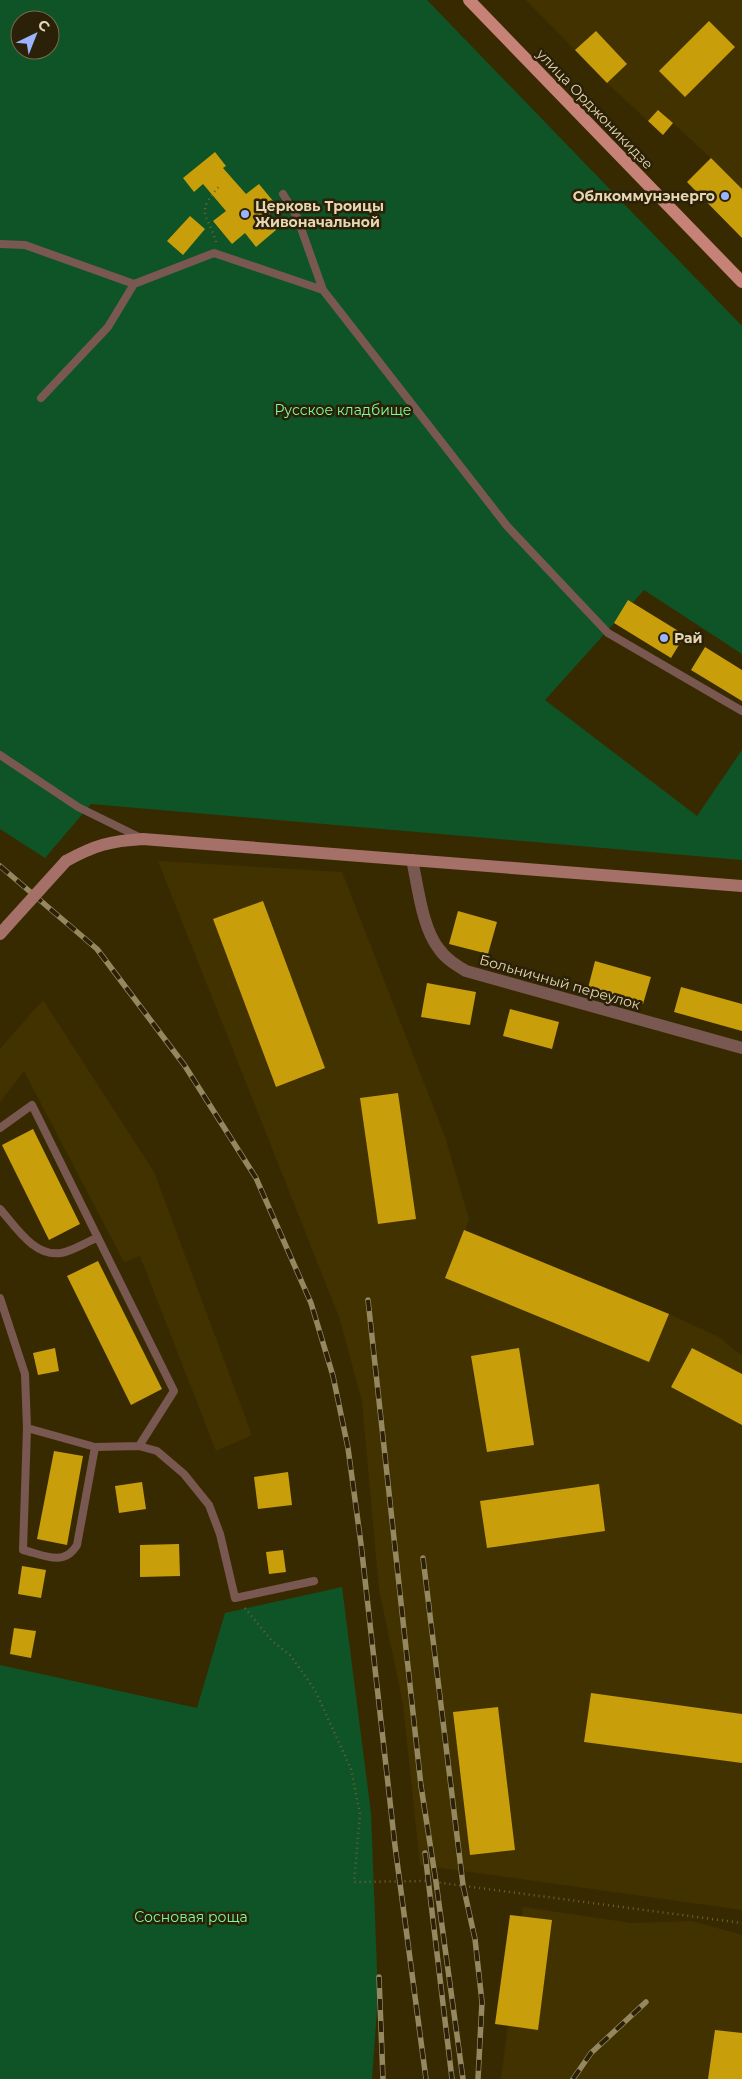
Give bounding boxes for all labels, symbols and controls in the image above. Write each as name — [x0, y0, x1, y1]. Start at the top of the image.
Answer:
north arrow — [10, 10, 60, 60]
text: С — [34, 15, 54, 36]
street label: улица Орджоникидзе — [532, 44, 657, 173]
place label: Облкоммунэнерго — [573, 187, 715, 205]
marker: Облкоммунэнерго — [719, 190, 731, 202]
place label: Церковь Троицы Живоначальной — [255, 197, 384, 231]
marker: Церковь Троицы Живоначальной — [239, 208, 251, 220]
park label: Русское кладбище — [275, 401, 411, 419]
place label: Рай — [674, 629, 702, 647]
marker: Рай — [658, 632, 670, 644]
street label: Больничный переулок — [477, 950, 643, 1014]
park label: Сосновая роща — [134, 1908, 248, 1926]

